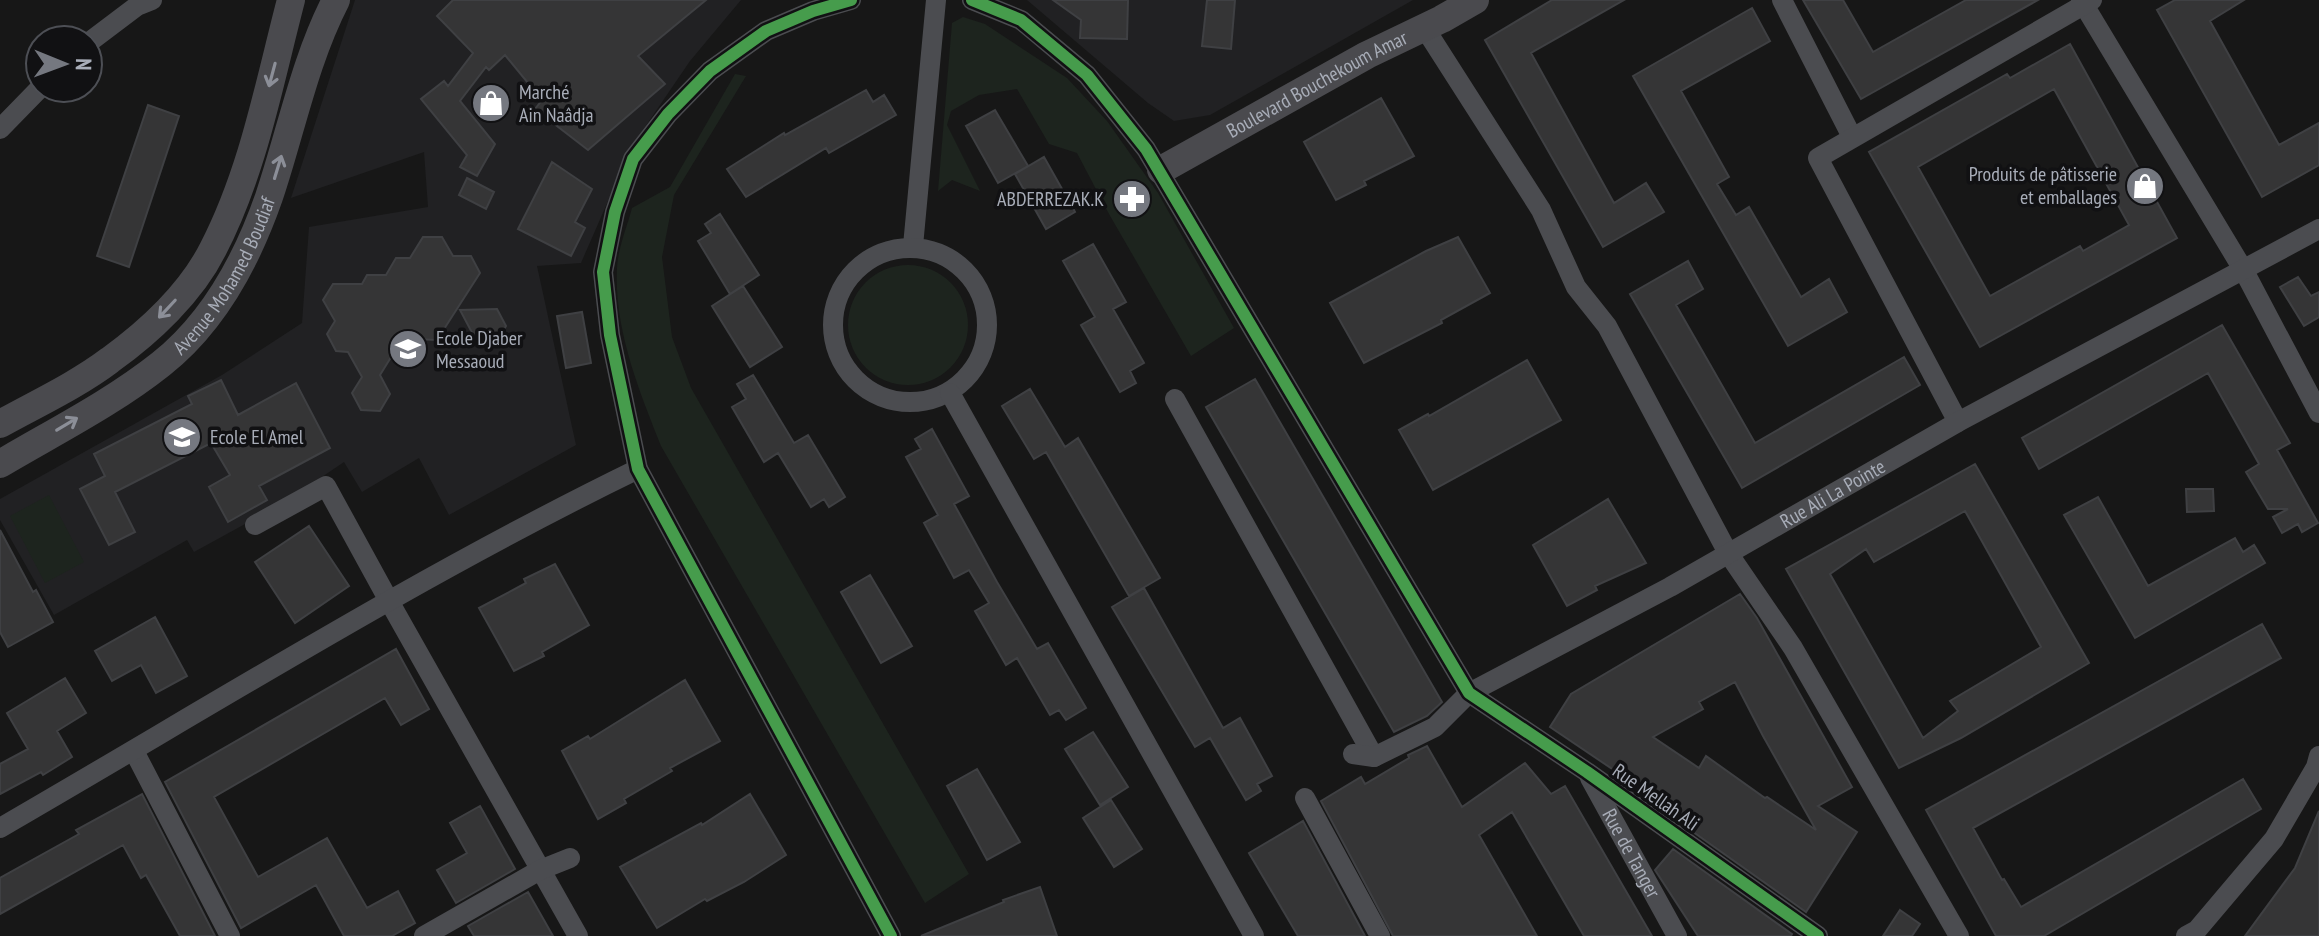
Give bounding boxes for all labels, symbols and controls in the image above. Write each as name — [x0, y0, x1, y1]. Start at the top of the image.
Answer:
north arrow — [24, 24, 104, 104]
street label: Boulevard Bouchekoum Amar — [1222, 24, 1412, 144]
text: N — [70, 58, 98, 71]
one-way arrow — [263, 62, 278, 88]
place label: Marché Ain Naâdja — [519, 79, 594, 128]
shop icon: Marché Ain Naâdja — [470, 82, 512, 124]
one-way arrow — [271, 155, 286, 181]
place label: Produits de pâtisserie et emballages — [1969, 161, 2117, 210]
shop icon: Produits de pâtisserie et emballages — [2124, 165, 2166, 207]
pharmacy icon: ABDERREZAK.K — [1111, 178, 1153, 220]
place label: ABDERREZAK.K — [997, 186, 1104, 212]
street label: Avenue Mohamed Boudiaf — [167, 193, 281, 360]
one-way arrow — [158, 299, 177, 319]
place label: Ecole Djaber Messaoud — [436, 325, 523, 374]
school or university icon: Ecole Djaber Messaoud — [387, 328, 429, 370]
one-way arrow — [55, 416, 78, 432]
school or university icon: Ecole El Amel — [161, 416, 203, 458]
place label: Ecole El Amel — [210, 424, 304, 450]
street label: Rue Ali La Pointe — [1775, 453, 1890, 534]
street label: Rue Mellah Ali — [1608, 758, 1704, 836]
street label: Rue de Tanger — [1596, 804, 1667, 903]

